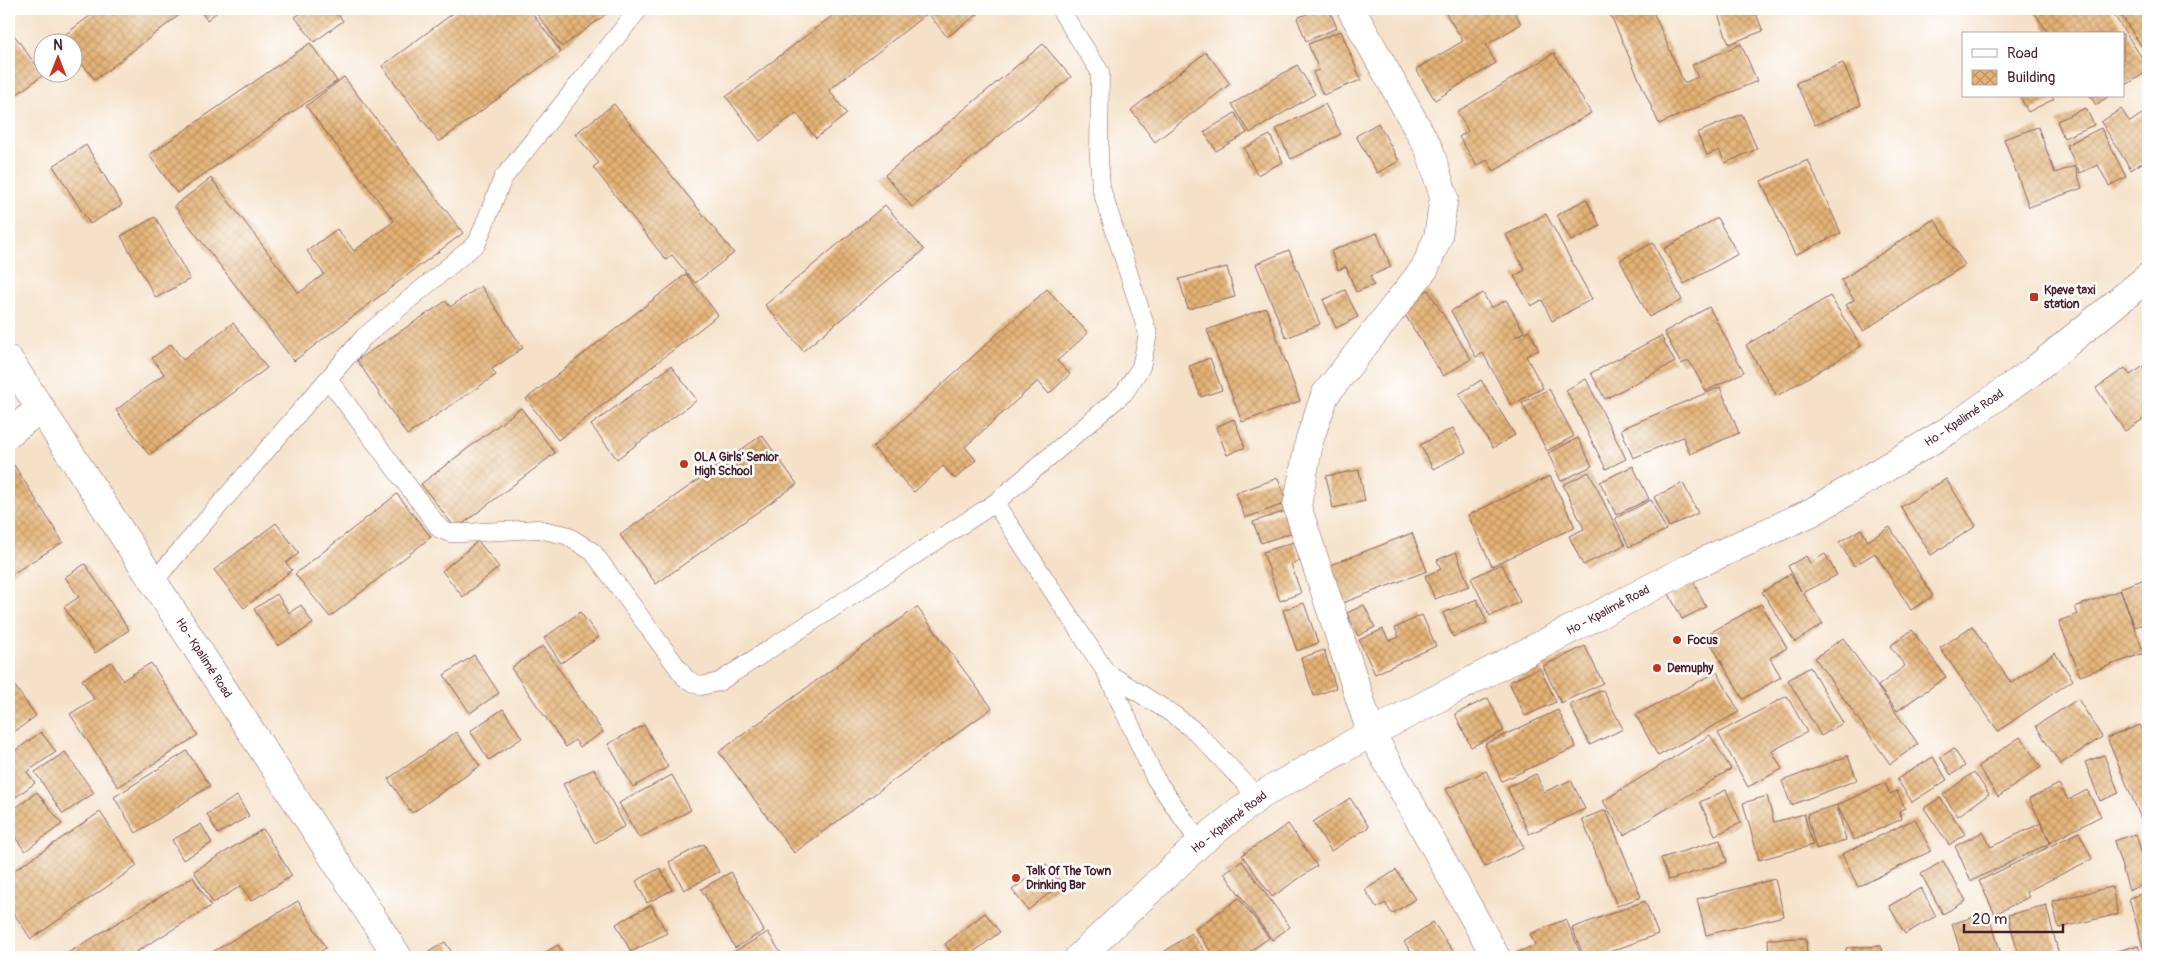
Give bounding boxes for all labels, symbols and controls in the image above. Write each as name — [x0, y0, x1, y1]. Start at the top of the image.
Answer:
north arrow — [32, 32, 82, 82]
legend — [1962, 32, 2124, 98]
text: N — [53, 37, 63, 54]
text: Road — [2007, 44, 2038, 63]
text: Building — [2007, 68, 2055, 87]
place label: Kpeve taxi station — [2044, 283, 2095, 312]
marker: Kpeve taxi station — [2028, 291, 2040, 303]
street label: Ho - Kpalimé Road — [1922, 386, 2007, 450]
place label: OLA Girls' Senior High School — [694, 450, 779, 479]
marker: OLA Girls' Senior High School — [678, 458, 690, 470]
street label: Ho - Kpalimé Road — [1564, 582, 1652, 639]
street label: Ho - Kpalimé Road — [172, 616, 235, 701]
place label: Focus — [1687, 633, 1718, 648]
marker: Focus — [1671, 634, 1683, 646]
place label: Demuphy — [1667, 661, 1714, 676]
marker: Demuphy — [1651, 662, 1663, 674]
street label: Ho - Kpalimé Road — [1188, 788, 1270, 857]
place label: Talk Of The Town Drinking Bar — [1025, 864, 1111, 893]
marker: Talk Of The Town Drinking Bar — [1010, 872, 1022, 884]
scale bar — [1964, 901, 2063, 933]
text: 20 m — [1972, 910, 2007, 929]

